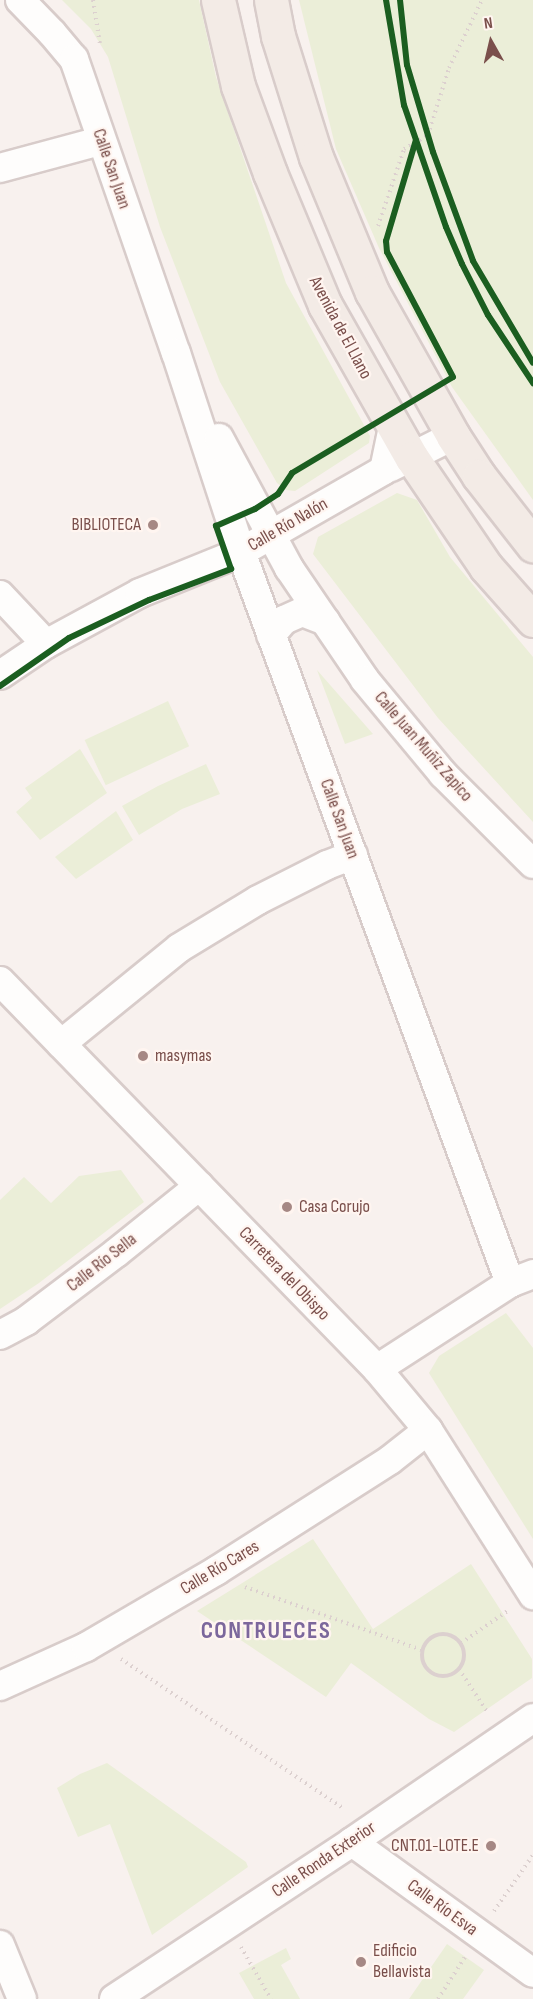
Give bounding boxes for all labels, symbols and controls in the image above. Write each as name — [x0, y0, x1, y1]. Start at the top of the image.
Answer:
north arrow — [461, 12, 521, 72]
text: N — [483, 14, 494, 34]
street label: Calle San Juan — [87, 126, 135, 212]
street label: Avenida de El Llano — [304, 273, 376, 383]
street label: Calle Río Nalón — [244, 493, 332, 557]
place label: BIBLIOTECA — [72, 514, 141, 536]
marker: BIBLIOTECA — [146, 518, 160, 532]
street label: Calle Juan Muñíz Zapico — [369, 687, 477, 807]
street label: Calle San Juan — [315, 776, 363, 862]
place label: masymas — [155, 1045, 212, 1067]
marker: masymas — [136, 1049, 150, 1063]
place label: Casa Corujo — [299, 1196, 370, 1218]
marker: Casa Corujo — [280, 1200, 294, 1214]
street label: Carretera del Obispo — [234, 1223, 334, 1325]
street label: Calle Río Sella — [63, 1229, 141, 1297]
street label: Calle Río Cares — [177, 1536, 263, 1600]
district label: CONTRUECES — [201, 1617, 331, 1645]
street label: Calle Ronda Exterior — [268, 1817, 380, 1903]
place label: CNT.01-LOTE.E — [391, 1835, 479, 1857]
marker: CNT.01-LOTE.E — [484, 1839, 498, 1853]
street label: Calle Río Esva — [403, 1875, 481, 1941]
place label: Edificio Bellavista — [373, 1941, 431, 1984]
marker: Edificio Bellavista — [354, 1955, 368, 1969]

